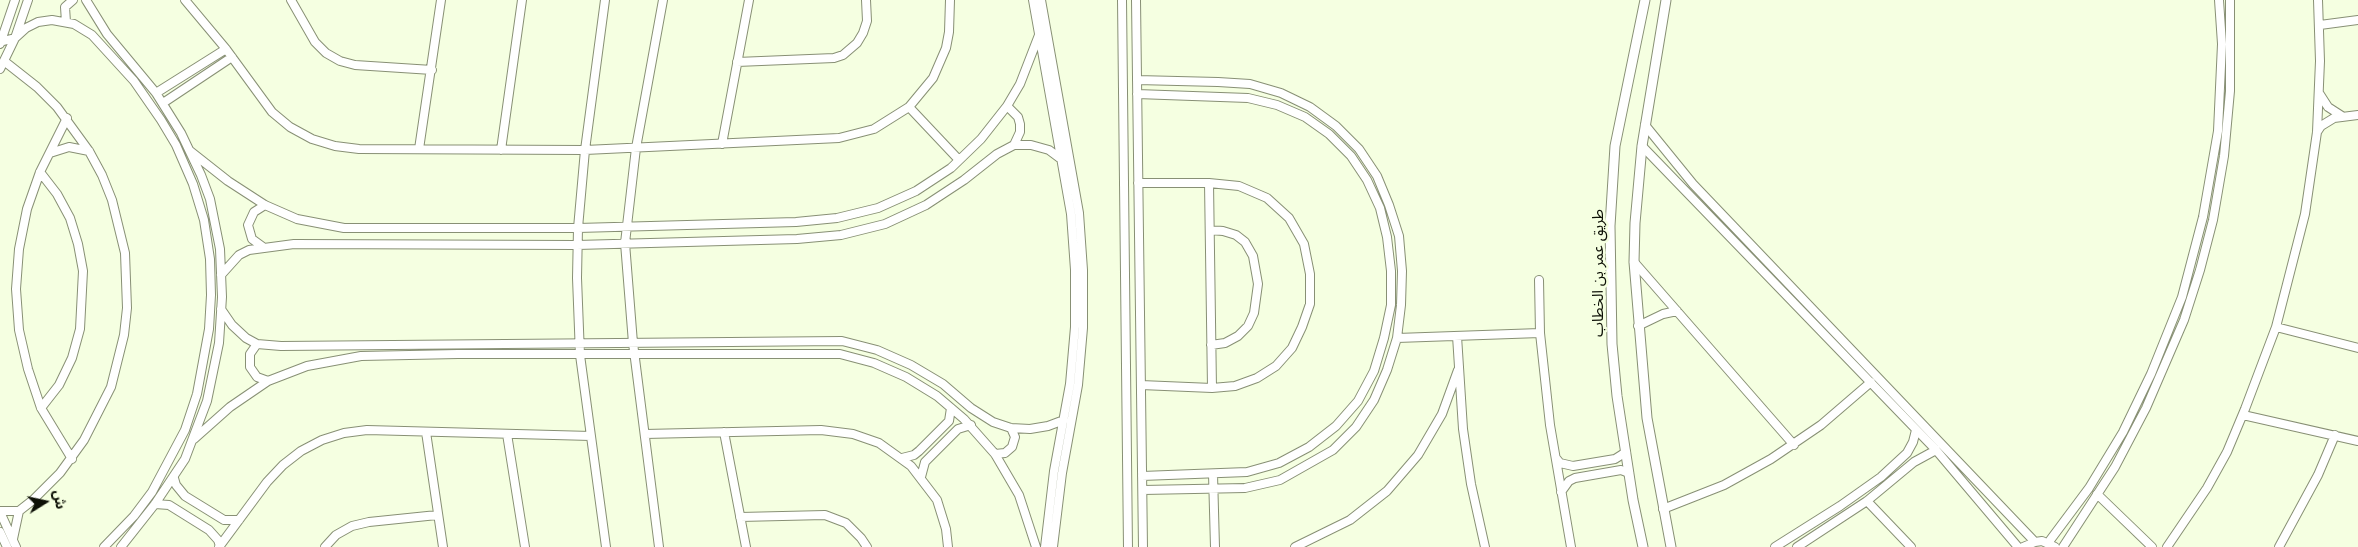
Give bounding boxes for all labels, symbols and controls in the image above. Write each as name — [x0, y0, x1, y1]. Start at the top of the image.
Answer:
street label: طريق عمر بن الخطاب — [1589, 209, 1607, 337]
north arrow — [20, 477, 70, 527]
text: ش — [50, 489, 69, 510]

